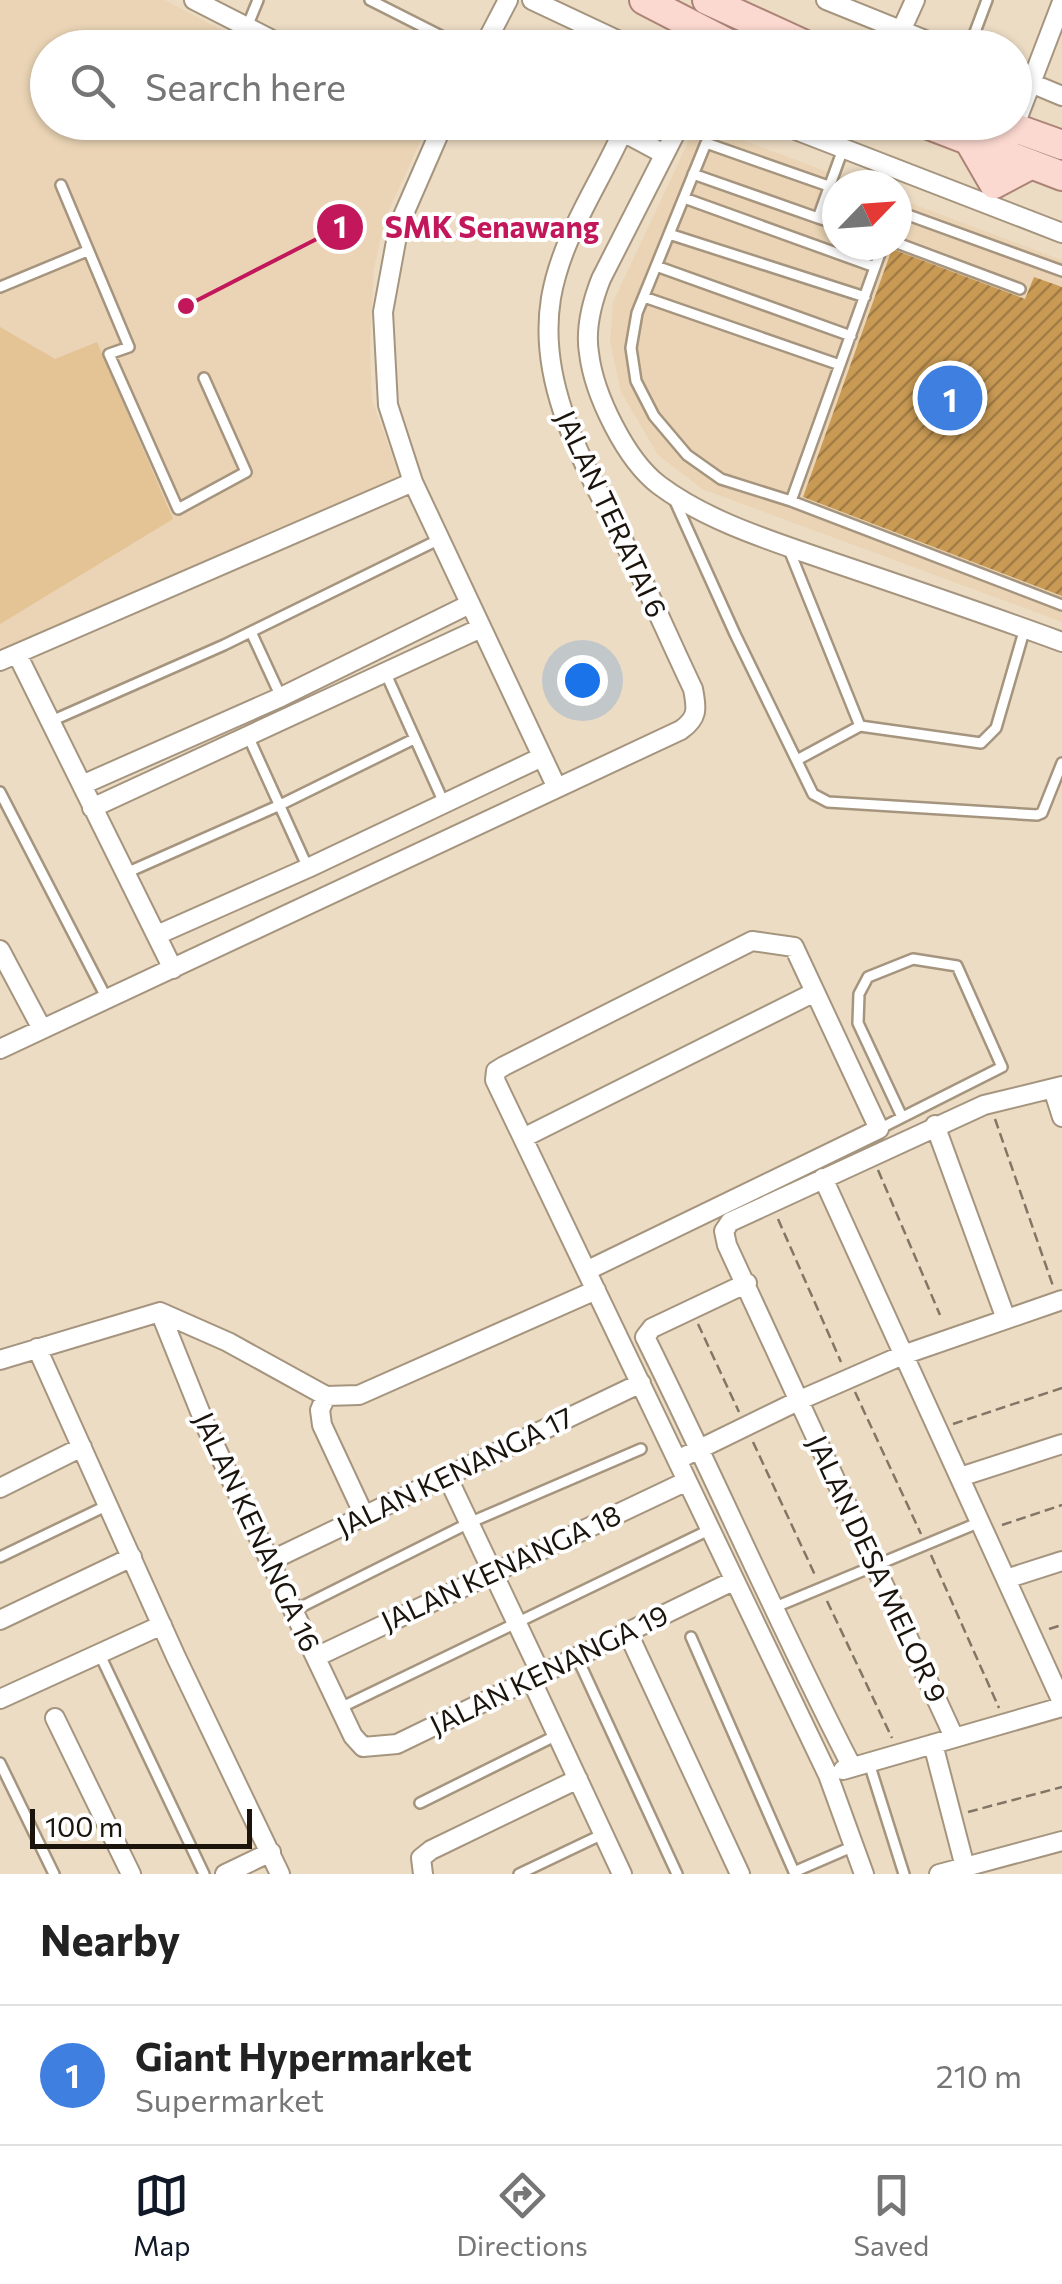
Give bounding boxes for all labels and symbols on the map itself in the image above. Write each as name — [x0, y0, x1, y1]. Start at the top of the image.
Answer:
north arrow — [822, 170, 912, 260]
callout: SMK Senawang — [315, 197, 619, 257]
text: 1 — [333, 207, 347, 244]
text: SMK Senawang — [385, 207, 599, 244]
pin: 1 — [918, 360, 982, 436]
street label: JALAN TERATAI 6 — [549, 405, 675, 623]
your location — [557, 655, 608, 706]
street label: JALAN KENANGA 17 — [331, 1399, 578, 1543]
street label: JALAN KENANGA 16 — [187, 1406, 328, 1657]
street label: JALAN DESA MELOR 9 — [801, 1430, 955, 1707]
street label: JALAN KENANGA 18 — [375, 1497, 626, 1638]
street label: JALAN KENANGA 19 — [424, 1597, 673, 1741]
scale bar — [30, 1804, 252, 1848]

